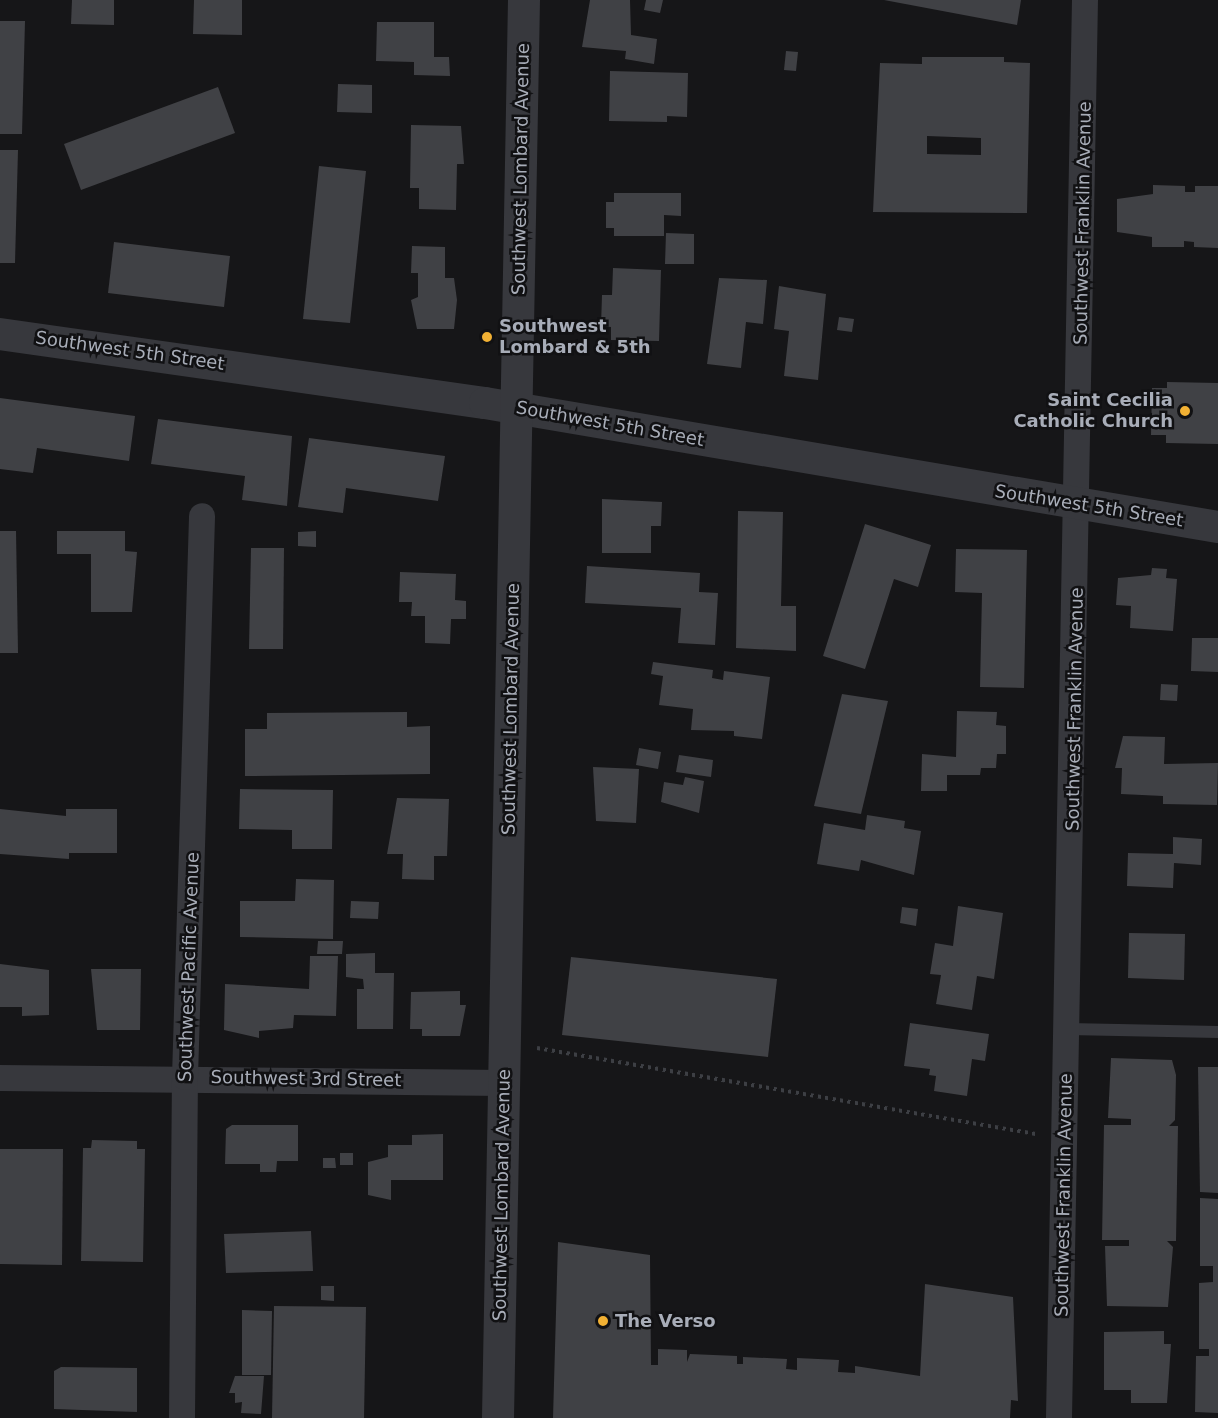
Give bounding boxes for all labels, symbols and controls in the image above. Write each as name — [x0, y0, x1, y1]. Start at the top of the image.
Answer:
street label: Southwest Lombard Avenue — [508, 43, 534, 295]
street label: Southwest Franklin Avenue — [1070, 101, 1096, 345]
place label: Southwest Lombard & 5th — [499, 316, 651, 358]
street label: Southwest 5th Street — [34, 327, 226, 375]
marker: Southwest Lombard & 5th — [480, 330, 494, 344]
place label: Saint Cecilia Catholic Church — [1013, 390, 1173, 432]
street label: Southwest 5th Street — [514, 397, 706, 451]
marker: Saint Cecilia Catholic Church — [1178, 404, 1192, 418]
street label: Southwest 5th Street — [993, 480, 1185, 532]
street label: Southwest Lombard Avenue — [498, 583, 524, 835]
street label: Southwest Franklin Avenue — [1062, 587, 1088, 831]
street label: Southwest Pacific Avenue — [174, 852, 204, 1082]
street label: Southwest 3rd Street — [211, 1067, 401, 1091]
street label: Southwest Lombard Avenue — [489, 1069, 515, 1321]
street label: Southwest Franklin Avenue — [1051, 1073, 1077, 1317]
place label: The Verso — [615, 1310, 716, 1332]
marker: The Verso — [596, 1314, 610, 1328]

